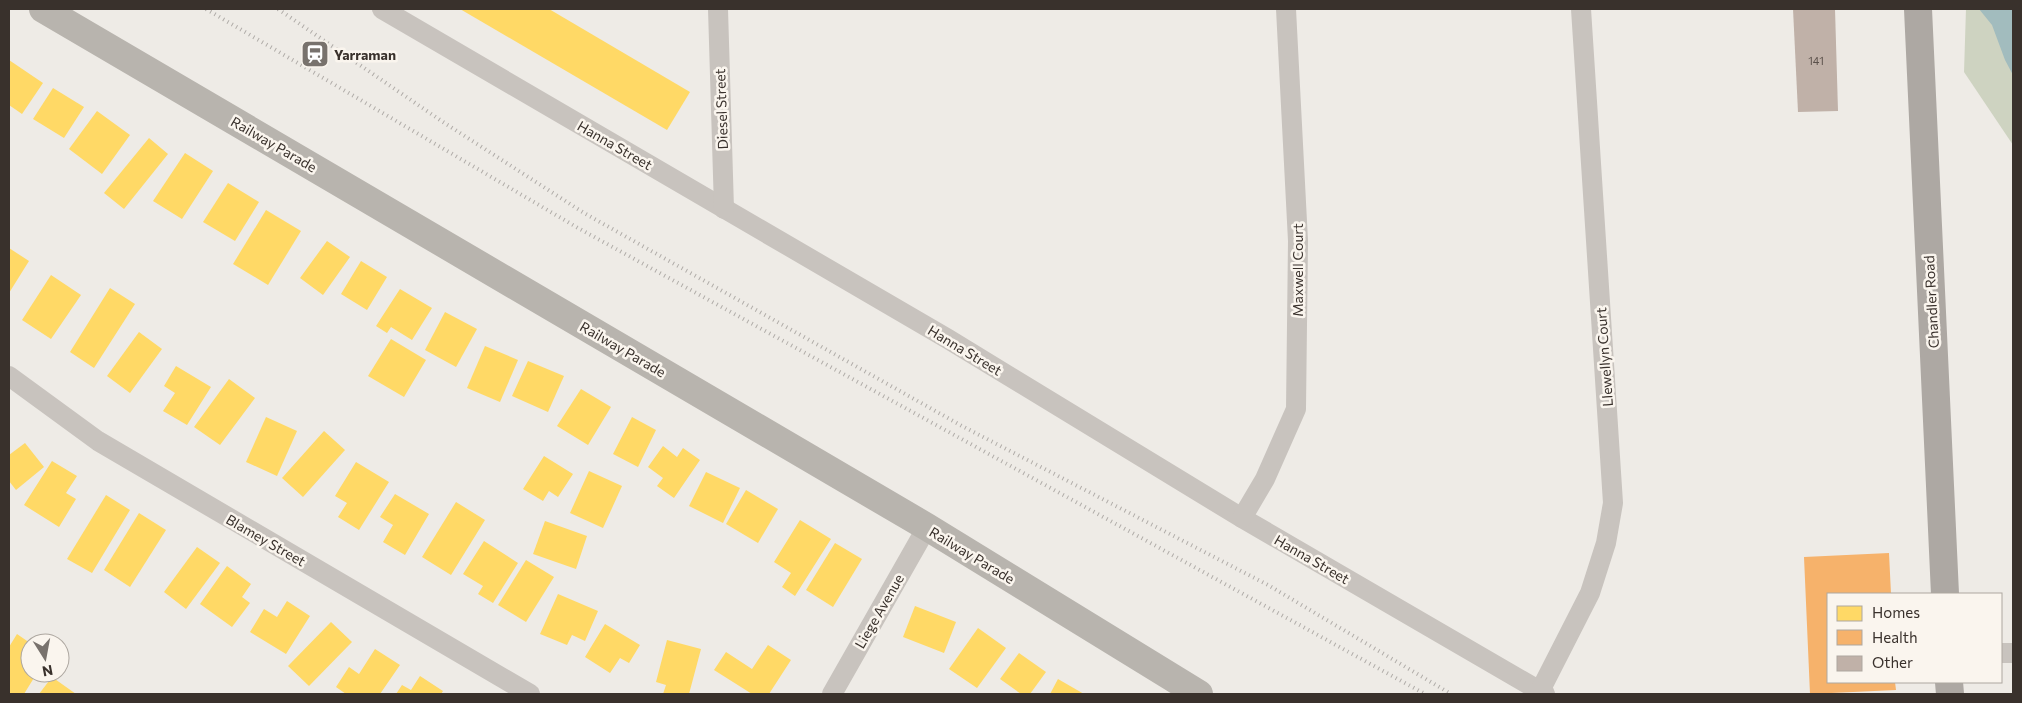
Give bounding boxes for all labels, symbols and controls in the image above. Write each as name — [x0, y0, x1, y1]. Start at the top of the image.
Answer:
station icon: Yarraman — [300, 39, 330, 69]
place label: Yarraman — [334, 46, 396, 63]
house number: 141 — [1808, 54, 1824, 67]
street label: Diesel Street — [711, 68, 731, 150]
street label: Railway Parade — [228, 113, 320, 175]
street label: Hanna Street — [575, 117, 656, 173]
street label: Maxwell Court — [1289, 223, 1306, 317]
street label: Chandler Road — [1920, 255, 1942, 349]
street label: Llewellyn Court — [1592, 307, 1616, 407]
street label: Railway Parade — [577, 318, 669, 380]
street label: Hanna Street — [925, 321, 1005, 379]
street label: Blamey Street — [223, 510, 309, 570]
street label: Railway Parade — [926, 523, 1018, 587]
street label: Hanna Street — [1272, 531, 1353, 587]
street label: Liege Avenue — [851, 571, 907, 651]
legend — [1827, 593, 2002, 683]
text: Homes — [1872, 603, 1920, 621]
text: Health — [1872, 628, 1918, 646]
north arrow — [20, 633, 70, 683]
text: Other — [1872, 653, 1913, 671]
text: N — [41, 662, 54, 681]

